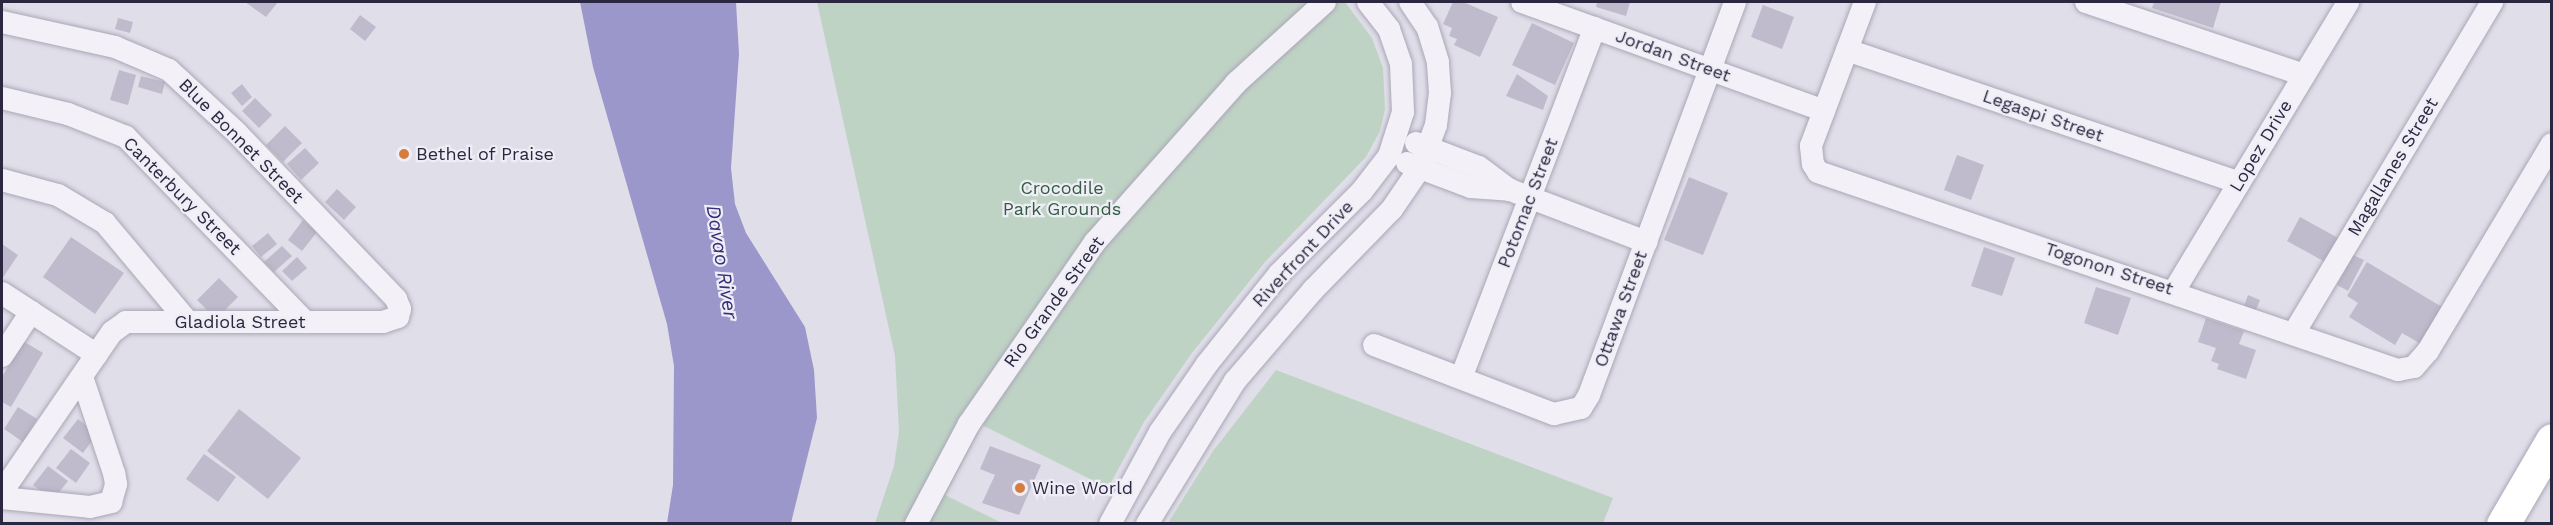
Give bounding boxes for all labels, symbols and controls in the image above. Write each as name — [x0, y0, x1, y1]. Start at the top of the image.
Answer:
street label: Jordan Street — [1613, 25, 1733, 87]
street label: Blue Bonnet Street — [174, 74, 308, 208]
street label: Legaspi Street — [1980, 85, 2106, 147]
street label: Magallanes Street — [2343, 94, 2443, 240]
street label: Lopez Drive — [2225, 96, 2297, 196]
street label: Canterbury Street — [118, 132, 246, 260]
street label: Potomac Street — [1493, 135, 1563, 271]
place label: Bethel of Praise — [416, 143, 555, 165]
marker: Bethel of Praise — [397, 147, 411, 161]
park label: Crocodile Park Grounds — [1003, 178, 1121, 220]
street label: Riverfront Drive — [1248, 196, 1358, 312]
water label: Davao River — [701, 203, 743, 321]
street label: Rio Grande Street — [999, 232, 1109, 372]
street label: Togonon Street — [2042, 238, 2176, 300]
street label: Ottawa Street — [1590, 248, 1652, 370]
street label: Gladiola Street — [174, 311, 306, 333]
place label: Wine World — [1032, 477, 1133, 499]
marker: Wine World — [1013, 481, 1027, 495]

